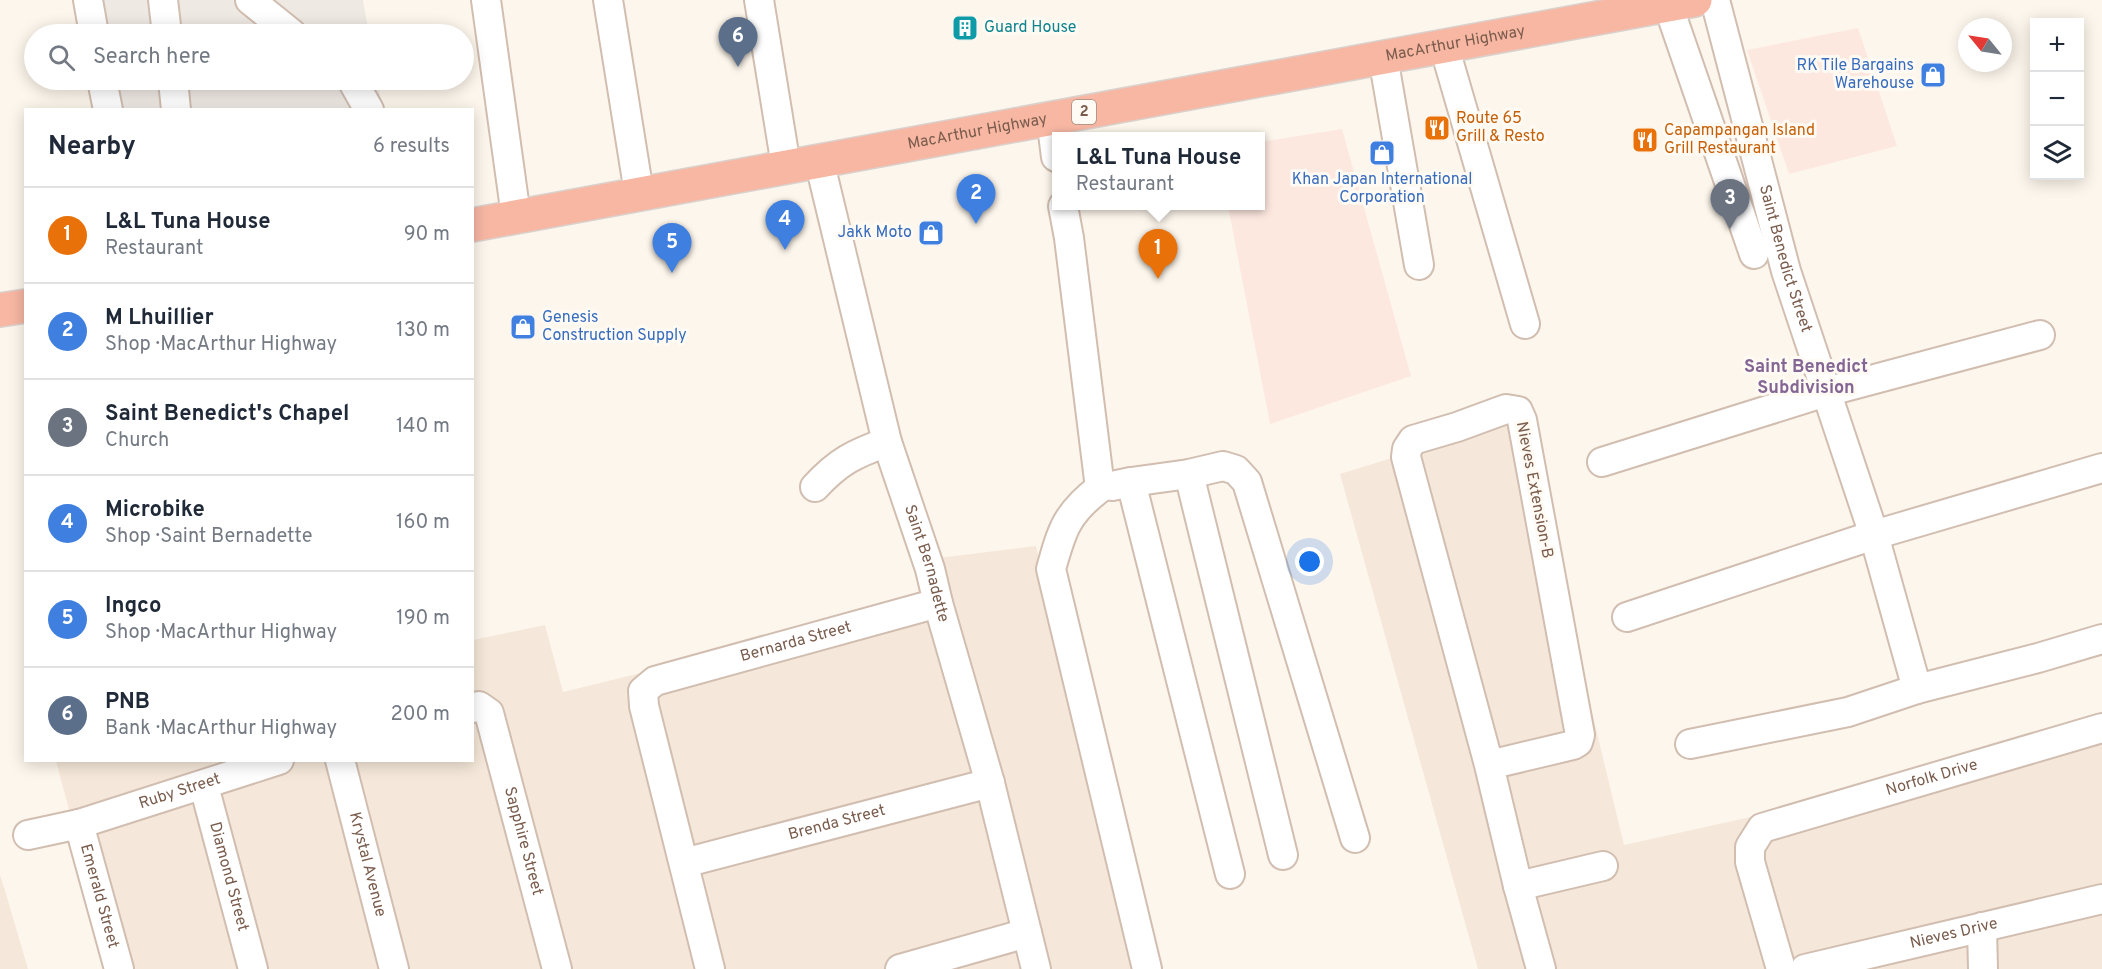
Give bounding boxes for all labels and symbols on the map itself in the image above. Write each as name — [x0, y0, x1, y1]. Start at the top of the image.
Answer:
building icon: Guard House — [950, 13, 980, 43]
pin: 6 — [718, 17, 758, 67]
place label: Guard House — [984, 18, 1076, 38]
north arrow — [1958, 18, 2012, 72]
street label: MacArthur Highway — [1384, 21, 1527, 67]
place label: RK Tile Bargains Warehouse — [1797, 56, 1914, 94]
shop icon: RK Tile Bargains Warehouse — [1918, 60, 1948, 90]
road number: 2 — [1072, 100, 1096, 124]
street label: MacArthur Highway — [906, 109, 1049, 155]
place label: Route 65 Grill & Resto — [1456, 109, 1545, 147]
restaurant icon: Route 65 Grill & Resto — [1422, 113, 1452, 143]
place label: Capampangan Island Grill Restaurant — [1664, 121, 1815, 159]
restaurant icon: Capampangan Island Grill Restaurant — [1630, 125, 1660, 155]
shop icon: Khan Japan International Corporation — [1367, 138, 1397, 168]
place label: Khan Japan International Corporation — [1292, 170, 1472, 208]
pin: 2 — [956, 174, 996, 224]
pin: 3 — [1710, 180, 1750, 229]
street label: Saint Benedict Street — [1754, 183, 1816, 335]
pin: 4 — [766, 200, 804, 250]
shop icon: Jakk Moto — [916, 218, 946, 248]
place label: Jakk Moto — [838, 223, 912, 243]
pin: 5 — [652, 224, 692, 273]
pin: 1 — [1138, 230, 1178, 279]
place label: Genesis Construction Supply — [542, 308, 687, 346]
shop icon: Genesis Construction Supply — [508, 312, 538, 342]
district label: Saint Benedict Subdivision — [1744, 356, 1868, 400]
street label: Nieves Extension-B — [1511, 420, 1557, 560]
street label: Saint Bernadette — [899, 502, 953, 625]
your location — [1295, 547, 1324, 576]
street label: Bernarda Street — [738, 617, 854, 667]
street label: Norfolk Drive — [1884, 755, 1980, 801]
street label: Ruby Street — [136, 769, 223, 814]
street label: Sapphire Street — [499, 785, 547, 898]
street label: Brenda Street — [786, 801, 888, 845]
street label: Krystal Avenue — [344, 810, 390, 919]
street label: Diamond Street — [204, 820, 253, 934]
street label: Emerald Street — [75, 842, 123, 951]
street label: Nieves Drive — [1908, 914, 2000, 954]

